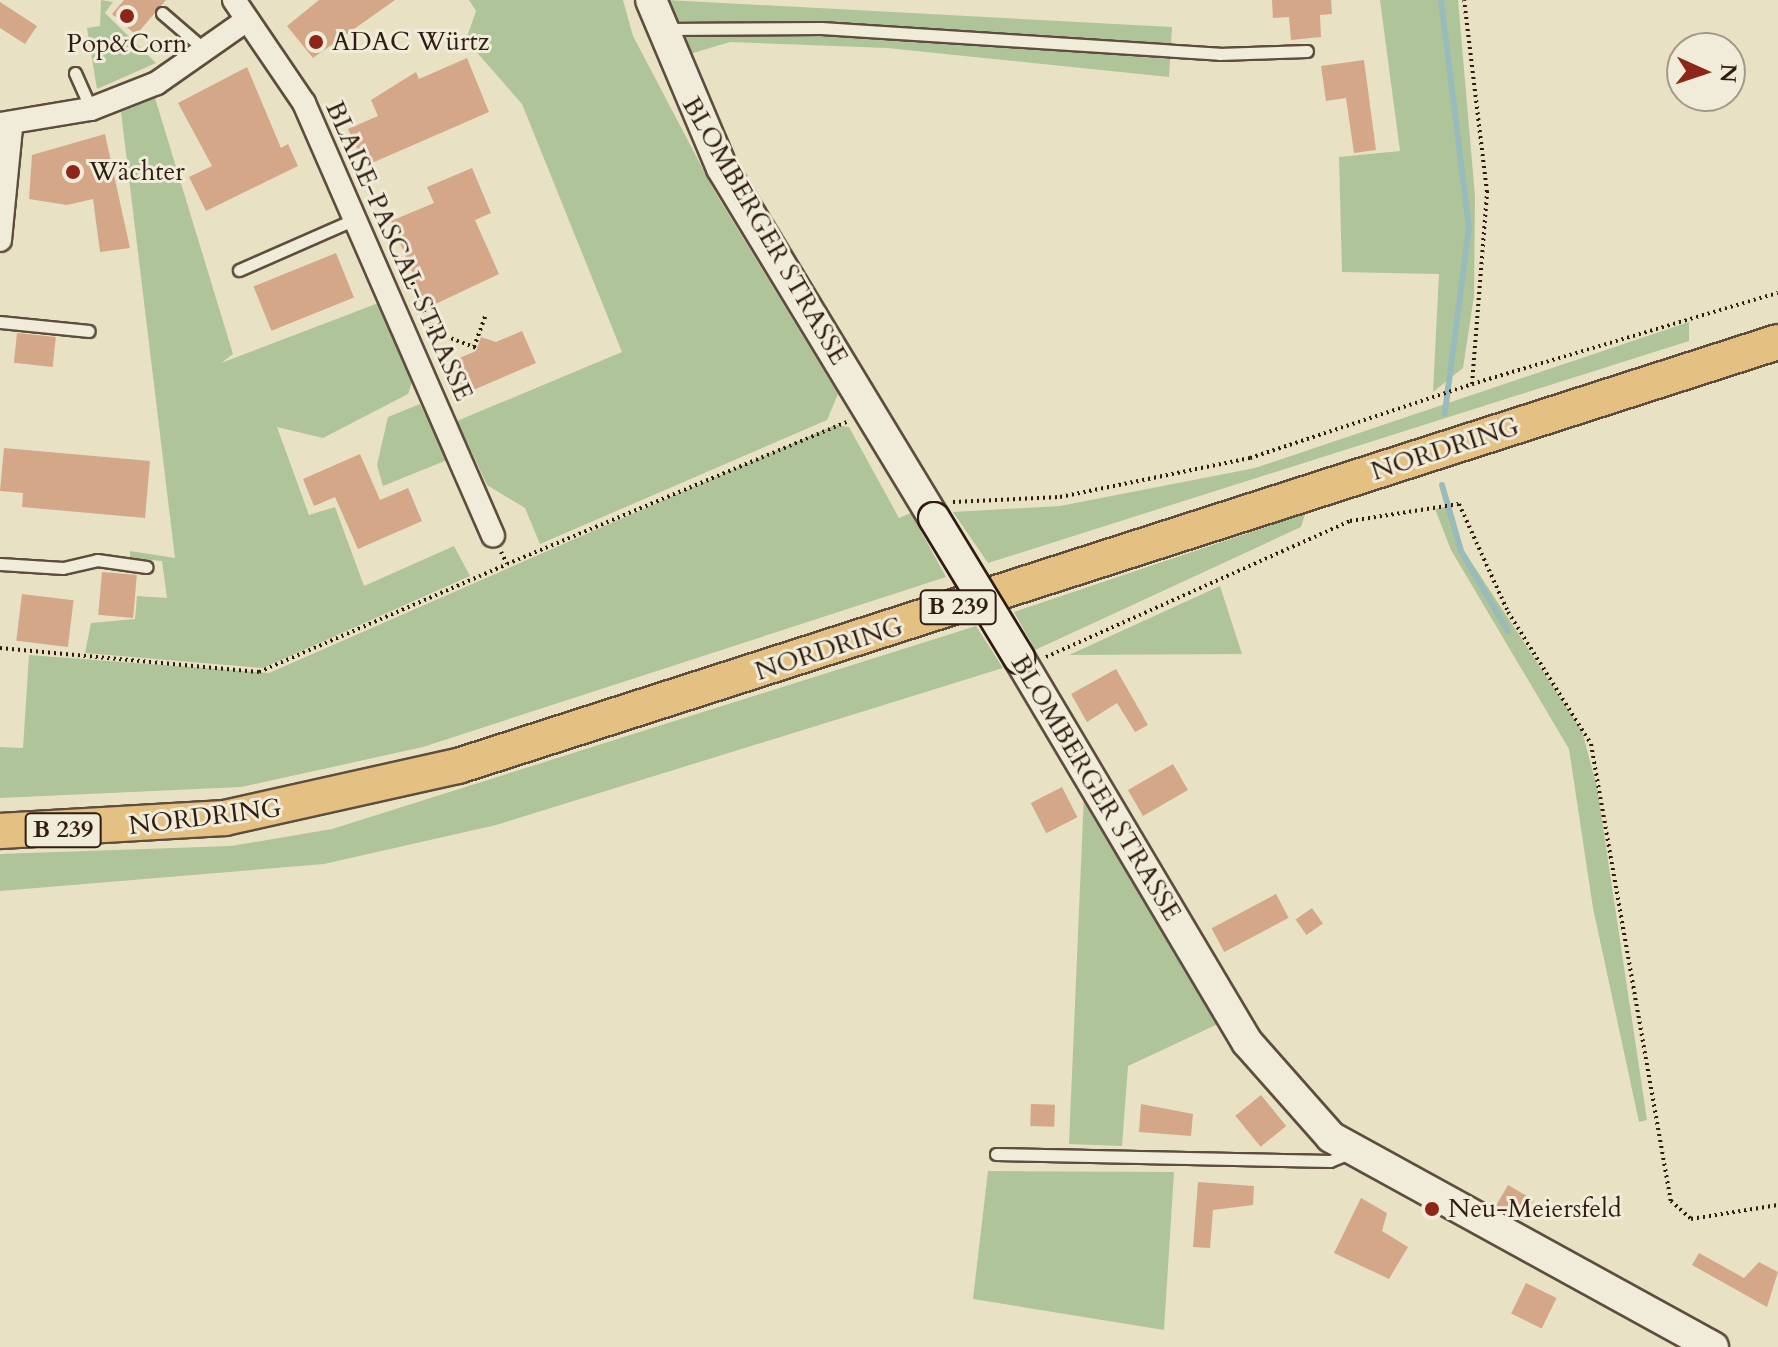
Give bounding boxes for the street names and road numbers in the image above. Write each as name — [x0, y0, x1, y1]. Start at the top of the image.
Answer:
street label: BLOMBERGER STRASSE — [675, 91, 855, 371]
street label: BLAISE-PASCAL-STRASSE — [319, 96, 479, 406]
street label: NORDRING — [1367, 410, 1523, 488]
road number: B 239 — [918, 587, 998, 627]
street label: NORDRING — [751, 610, 907, 688]
street label: BLOMBERGER STRASSE — [1004, 649, 1188, 927]
street label: NORDRING — [127, 792, 283, 842]
road number: B 239 — [23, 810, 103, 850]

